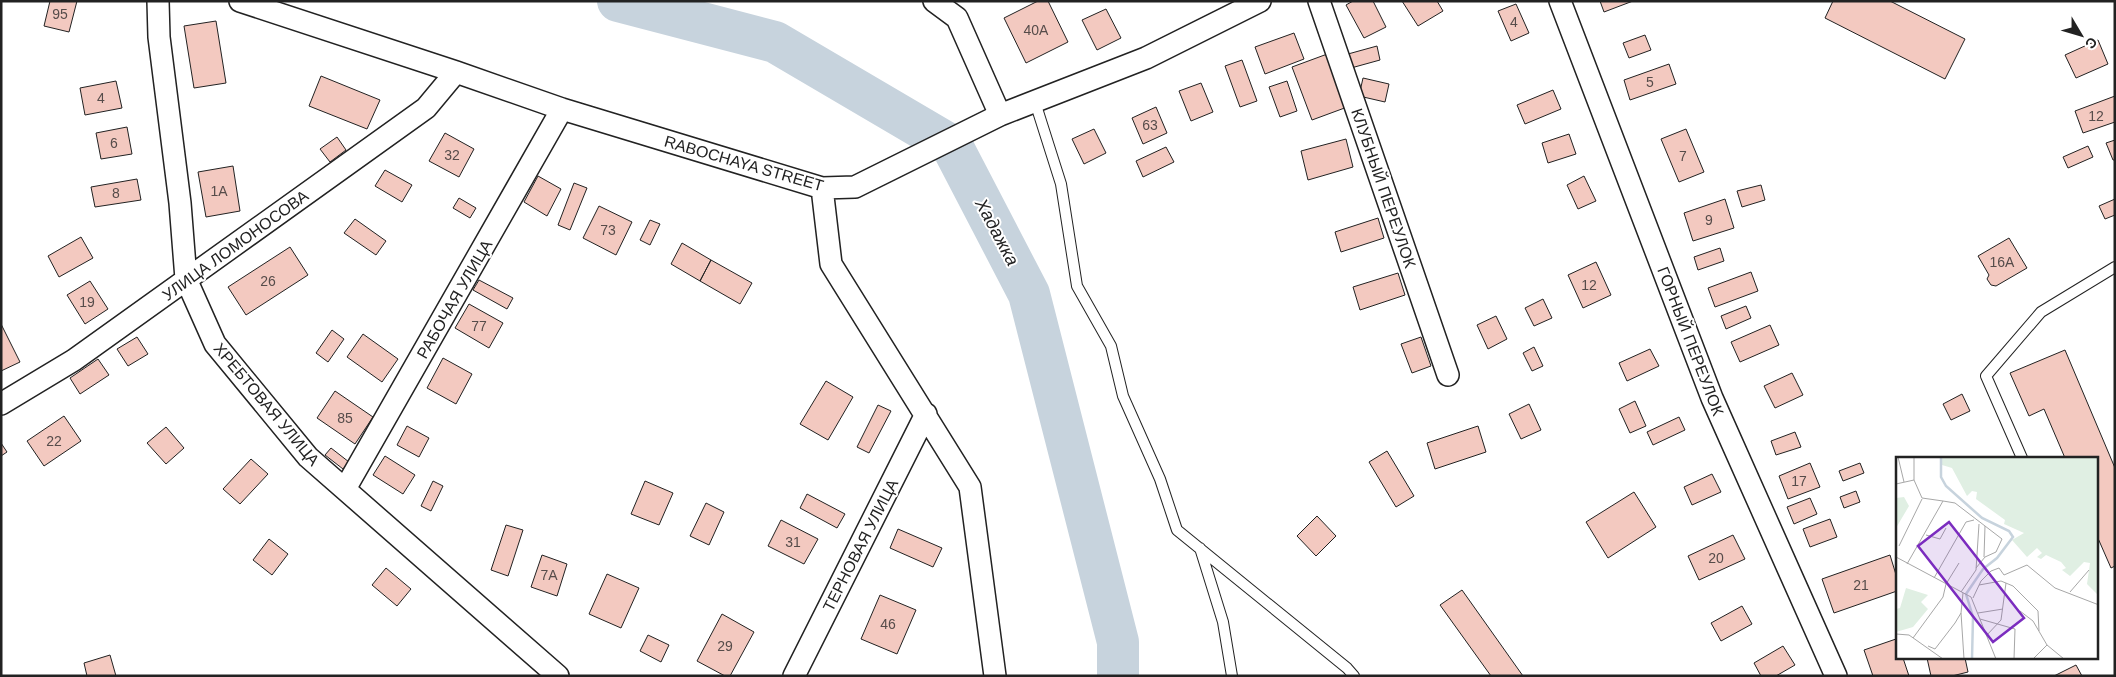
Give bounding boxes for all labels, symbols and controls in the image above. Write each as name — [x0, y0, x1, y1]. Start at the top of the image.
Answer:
house number: 95 — [52, 6, 68, 22]
north arrow — [2056, 10, 2106, 60]
house number: 4 — [1510, 14, 1518, 30]
house number: 40А — [1024, 22, 1049, 38]
text: С — [2082, 34, 2101, 52]
house number: 5 — [1646, 74, 1654, 90]
house number: 4 — [97, 90, 105, 106]
street label: КЛУБНЫЙ ПЕРЕУЛОК — [1348, 106, 1420, 271]
house number: 12 — [2088, 108, 2104, 124]
house number: 63 — [1142, 117, 1158, 133]
street label: RABOCHAYA STREET — [662, 133, 826, 194]
house number: 6 — [110, 135, 118, 151]
house number: 32 — [444, 147, 460, 163]
house number: 7 — [1679, 148, 1687, 164]
house number: 1А — [210, 183, 228, 199]
house number: 8 — [112, 185, 120, 201]
street label: УЛИЦА ЛОМОНОСОВА — [159, 187, 312, 304]
water label: Хадажка — [971, 194, 1023, 269]
house number: 9 — [1705, 212, 1713, 228]
house number: 73 — [600, 222, 616, 238]
street label: РАБОЧАЯ УЛИЦА — [414, 237, 495, 362]
house number: 16А — [1990, 254, 2015, 270]
street label: ГОРНЫЙ ПЕРЕУЛОК — [1654, 264, 1728, 419]
house number: 26 — [260, 273, 276, 289]
house number: 12 — [1581, 277, 1597, 293]
house number: 19 — [79, 294, 95, 310]
house number: 77 — [471, 318, 487, 334]
street label: ХРЕБТОВАЯ УЛИЦА — [211, 340, 323, 469]
house number: 85 — [337, 410, 353, 426]
house number: 22 — [46, 433, 62, 449]
inset map — [1896, 457, 2098, 660]
house number: 17 — [1791, 473, 1807, 489]
street label: ТЕРНОВАЯ УЛИЦА — [820, 476, 901, 614]
house number: 31 — [785, 534, 801, 550]
house number: 20 — [1708, 550, 1724, 566]
house number: 7А — [540, 567, 558, 583]
house number: 21 — [1853, 577, 1869, 593]
house number: 46 — [880, 616, 896, 632]
house number: 29 — [717, 638, 733, 654]

